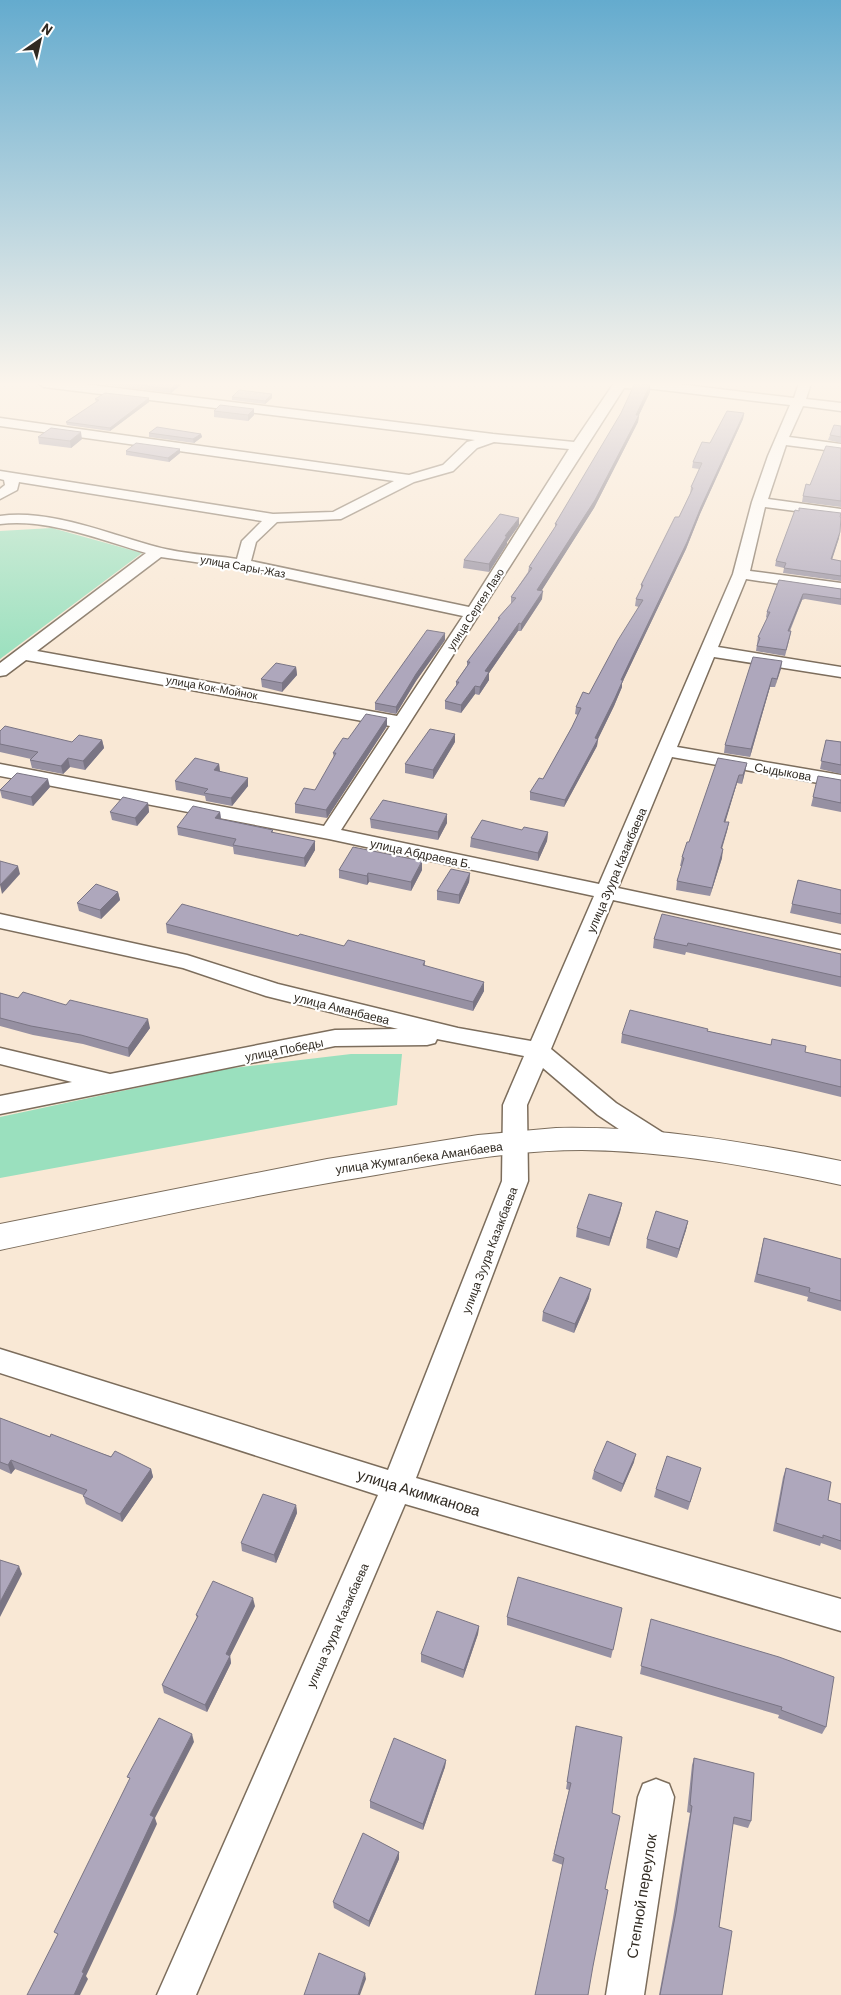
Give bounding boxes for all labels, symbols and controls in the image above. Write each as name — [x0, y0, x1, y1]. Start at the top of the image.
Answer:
north arrow — [15, 15, 65, 65]
text: N — [39, 19, 56, 38]
street label: улица Сары-Жаз — [199, 552, 287, 580]
street label: улица Сергея Лазо — [444, 566, 506, 652]
street label: улица Кок-Мойнок — [165, 673, 259, 701]
street label: Сыдыкова — [753, 759, 813, 784]
street label: улица Зуура Казакбаева — [583, 805, 650, 935]
street label: улица Абдраева Б. — [369, 835, 473, 872]
street label: улица Аманбаева — [293, 989, 391, 1028]
street label: улица Победы — [244, 1035, 325, 1064]
street label: улица Жумгалбека Аманбаева — [335, 1138, 504, 1177]
street label: улица Зуура Казакбаева — [458, 1184, 521, 1316]
street label: улица Акимканова — [355, 1465, 483, 1519]
street label: улица Зуура Казакбаева — [303, 1560, 372, 1690]
street label: Степной переулок — [622, 1832, 660, 1960]

